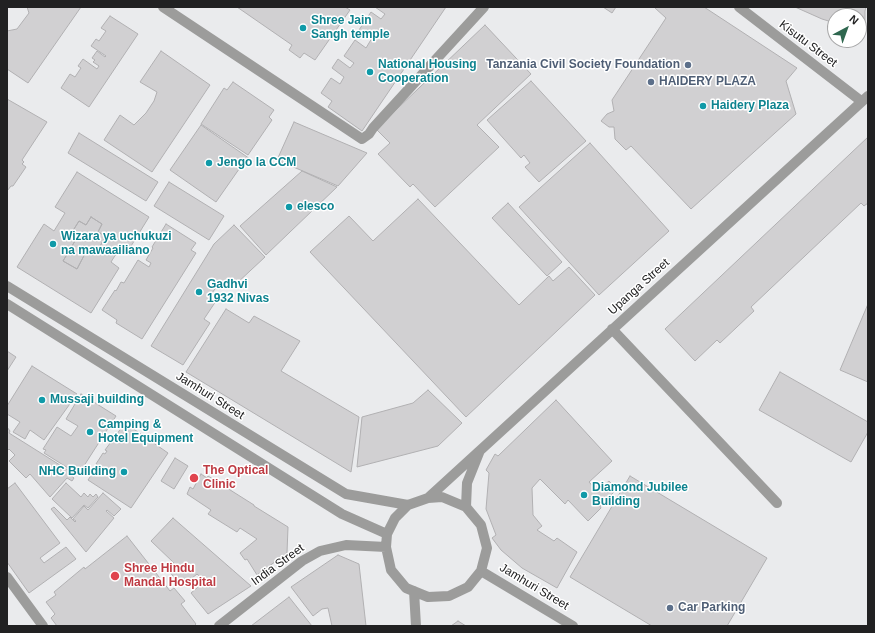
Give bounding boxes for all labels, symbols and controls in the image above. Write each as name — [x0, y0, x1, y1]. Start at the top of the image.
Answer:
north arrow — [827, 8, 867, 48]
text: N — [847, 13, 861, 27]
place label: Shree Jain Sangh temple — [311, 14, 390, 42]
street label: Kisutu Street — [776, 18, 840, 70]
marker: Shree Jain Sangh temple — [298, 23, 308, 33]
place label: National Housing Cooperation — [378, 58, 477, 86]
place label: Tanzania Civil Society Foundation — [486, 58, 680, 72]
marker: Tanzania Civil Society Foundation — [683, 60, 693, 70]
marker: National Housing Cooperation — [365, 67, 375, 77]
place label: HAIDERY PLAZA — [659, 75, 756, 89]
marker: HAIDERY PLAZA — [646, 77, 656, 87]
place label: Haidery Plaza — [711, 99, 789, 113]
marker: Haidery Plaza — [698, 101, 708, 111]
place label: Jengo la CCM — [217, 156, 296, 170]
marker: Jengo la CCM — [204, 158, 214, 168]
place label: elesco — [297, 200, 334, 214]
marker: elesco — [284, 202, 294, 212]
place label: Wizara ya uchukuzi na mawaailiano — [61, 230, 172, 258]
marker: Wizara ya uchukuzi na mawaailiano — [48, 239, 58, 249]
street label: Upanga Street — [605, 256, 673, 318]
place label: Gadhvi 1932 Nivas — [207, 278, 269, 306]
marker: Gadhvi 1932 Nivas — [194, 287, 204, 297]
street label: Jamhuri Street — [173, 369, 247, 423]
place label: Mussaji building — [50, 393, 144, 407]
marker: Mussaji building — [37, 395, 47, 405]
place label: Camping & Hotel Equipment — [98, 418, 193, 446]
marker: Camping & Hotel Equipment — [85, 427, 95, 437]
place label: The Optical Clinic — [203, 464, 268, 492]
place label: NHC Building — [39, 465, 116, 479]
marker: NHC Building — [119, 467, 129, 477]
marker: The Optical Clinic — [188, 472, 200, 484]
place label: Diamond Jubilee Building — [592, 481, 688, 509]
marker: Diamond Jubilee Building — [579, 490, 589, 500]
street label: India Street — [249, 541, 307, 589]
street label: Jamhuri Street — [497, 561, 571, 613]
place label: Shree Hindu Mandal Hospital — [124, 562, 216, 590]
marker: Shree Hindu Mandal Hospital — [109, 570, 121, 582]
place label: Car Parking — [678, 601, 745, 615]
marker: Car Parking — [665, 603, 675, 613]

